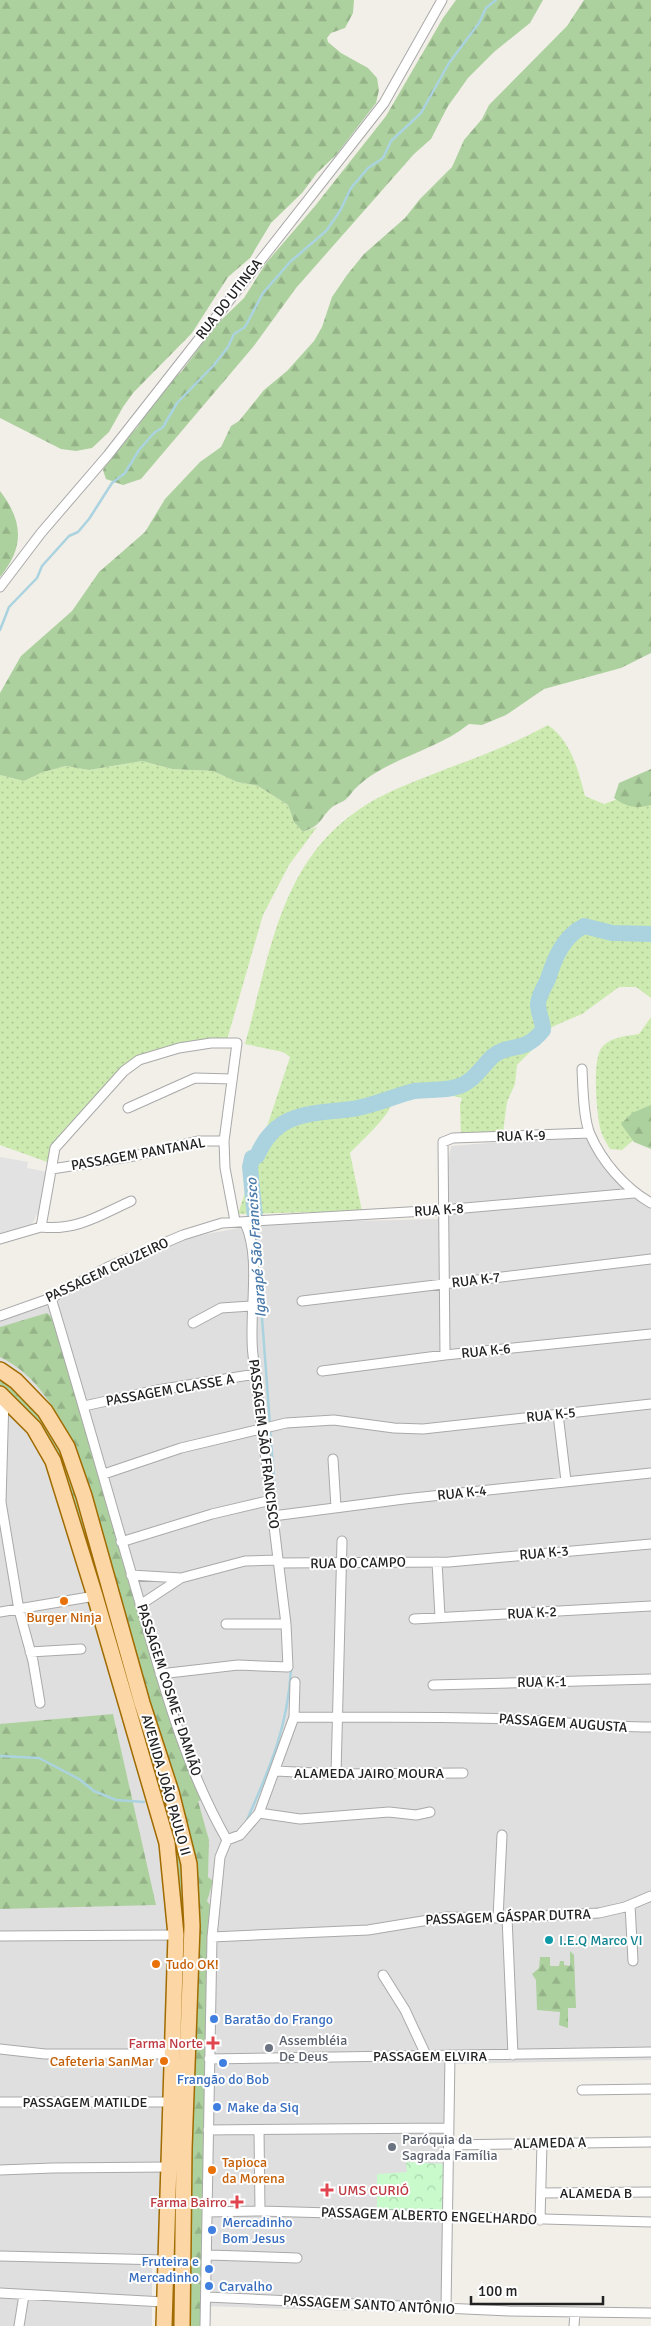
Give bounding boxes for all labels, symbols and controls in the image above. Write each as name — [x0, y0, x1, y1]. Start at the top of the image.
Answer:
street label: RUA DO UTINGA — [192, 255, 266, 343]
street label: RUA K-9 — [496, 1127, 546, 1145]
street label: PASSAGEM PANTANAL — [70, 1134, 206, 1174]
water label: Igarapé São Francisco — [242, 1176, 270, 1318]
street label: RUA K-8 — [414, 1200, 464, 1220]
street label: PASSAGEM CRUZEIRO — [43, 1234, 171, 1306]
street label: RUA K-7 — [451, 1269, 501, 1291]
street label: RUA K-6 — [460, 1340, 512, 1362]
street label: PASSAGEM SÃO FRANCISCO — [245, 1358, 283, 1530]
street label: PASSAGEM CLASSE A — [104, 1370, 236, 1410]
street label: RUA K-5 — [525, 1404, 577, 1426]
street label: RUA K-4 — [436, 1482, 488, 1504]
street label: RUA K-3 — [519, 1542, 569, 1564]
street label: RUA DO CAMPO — [310, 1554, 406, 1572]
marker: Burger Ninja — [58, 1595, 70, 1607]
street label: PASSAGEM COSME E DAMIÃO — [133, 1602, 205, 1778]
street label: RUA K-2 — [507, 1603, 557, 1623]
place label: Burger Ninja — [26, 1609, 102, 1626]
street label: RUA K-1 — [517, 1673, 567, 1691]
street label: PASSAGEM AUGUSTA — [498, 1710, 628, 1736]
street label: AVENIDA JOÃO PAULO II — [138, 1712, 194, 1858]
street label: ALAMEDA JAIRO MOURA — [294, 1765, 444, 1782]
street label: PASSAGEM GÁSPAR DUTRA — [425, 1906, 592, 1928]
place label: I.E.Q Marco VI — [559, 1932, 643, 1949]
marker: I.E.Q Marco VI — [543, 1934, 555, 1946]
place label: Tudo OK! — [166, 1956, 219, 1973]
marker: Tudo OK! — [150, 1958, 162, 1970]
place label: Baratão do Frango — [224, 2011, 333, 2028]
marker: Baratão do Frango — [208, 2013, 220, 2025]
place label: Assembléia De Deus — [279, 2032, 347, 2065]
place label: Farma Norte — [129, 2035, 203, 2052]
marker: Farma Norte — [207, 2037, 219, 2049]
marker: Assembléia De Deus — [263, 2042, 275, 2054]
street label: PASSAGEM ELVIRA — [373, 2048, 487, 2065]
place label: Cafeteria SanMar — [50, 2053, 155, 2070]
marker: Cafeteria SanMar — [158, 2055, 170, 2067]
marker: Frangão do Bob — [217, 2057, 229, 2069]
place label: Frangão do Bob — [177, 2071, 269, 2088]
street label: PASSAGEM MATILDE — [22, 2094, 148, 2111]
place label: Make da Siq — [227, 2099, 299, 2116]
marker: Make da Siq — [211, 2101, 223, 2113]
place label: Paróquia da Sagrada Família — [402, 2131, 498, 2164]
street label: ALAMEDA A — [514, 2134, 587, 2152]
marker: Paróquia da Sagrada Família — [386, 2141, 398, 2153]
place label: Tapioca da Morena — [222, 2154, 285, 2187]
marker: Tapioca da Morena — [206, 2164, 218, 2176]
place label: UMS CURIÓ — [338, 2182, 409, 2199]
marker: UMS CURIÓ — [320, 2183, 334, 2197]
street label: ALAMEDA B — [560, 2185, 632, 2202]
place label: Farma Bairro — [150, 2194, 227, 2211]
marker: Farma Bairro — [231, 2196, 243, 2208]
street label: PASSAGEM ALBERTO ENGELHARDO — [321, 2204, 537, 2228]
place label: Mercadinho Bom Jesus — [222, 2214, 293, 2247]
marker: Mercadinho Bom Jesus — [206, 2224, 218, 2236]
place label: Fruteira e Mercadinho — [128, 2253, 199, 2286]
marker: Fruteira e Mercadinho — [203, 2263, 215, 2275]
scale bar — [471, 2274, 604, 2306]
place label: Carvalho — [219, 2278, 272, 2295]
marker: Carvalho — [203, 2280, 215, 2292]
text: 100 m — [478, 2282, 518, 2300]
street label: PASSAGEM SANTO ANTÔNIO — [283, 2292, 455, 2318]

